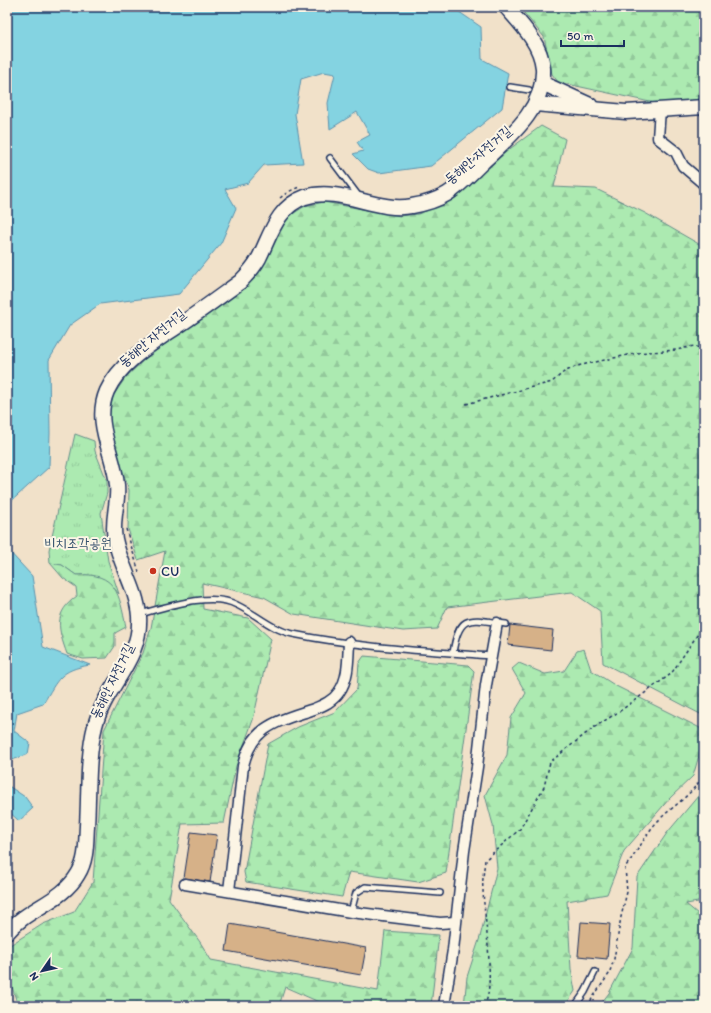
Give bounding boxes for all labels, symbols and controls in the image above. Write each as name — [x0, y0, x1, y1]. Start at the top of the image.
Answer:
scale bar — [561, 22, 624, 48]
text: 50 m — [567, 29, 593, 43]
street label: 동해안 자전거길 — [441, 122, 515, 188]
street label: 동해안 자전거길 — [115, 305, 189, 371]
park label: 비치조각공원 — [44, 535, 112, 552]
place label: CU — [161, 563, 179, 580]
marker: CU — [148, 566, 158, 576]
street label: 동해안 자전거길 — [86, 640, 138, 722]
north arrow — [22, 951, 62, 991]
text: N — [27, 970, 42, 983]

